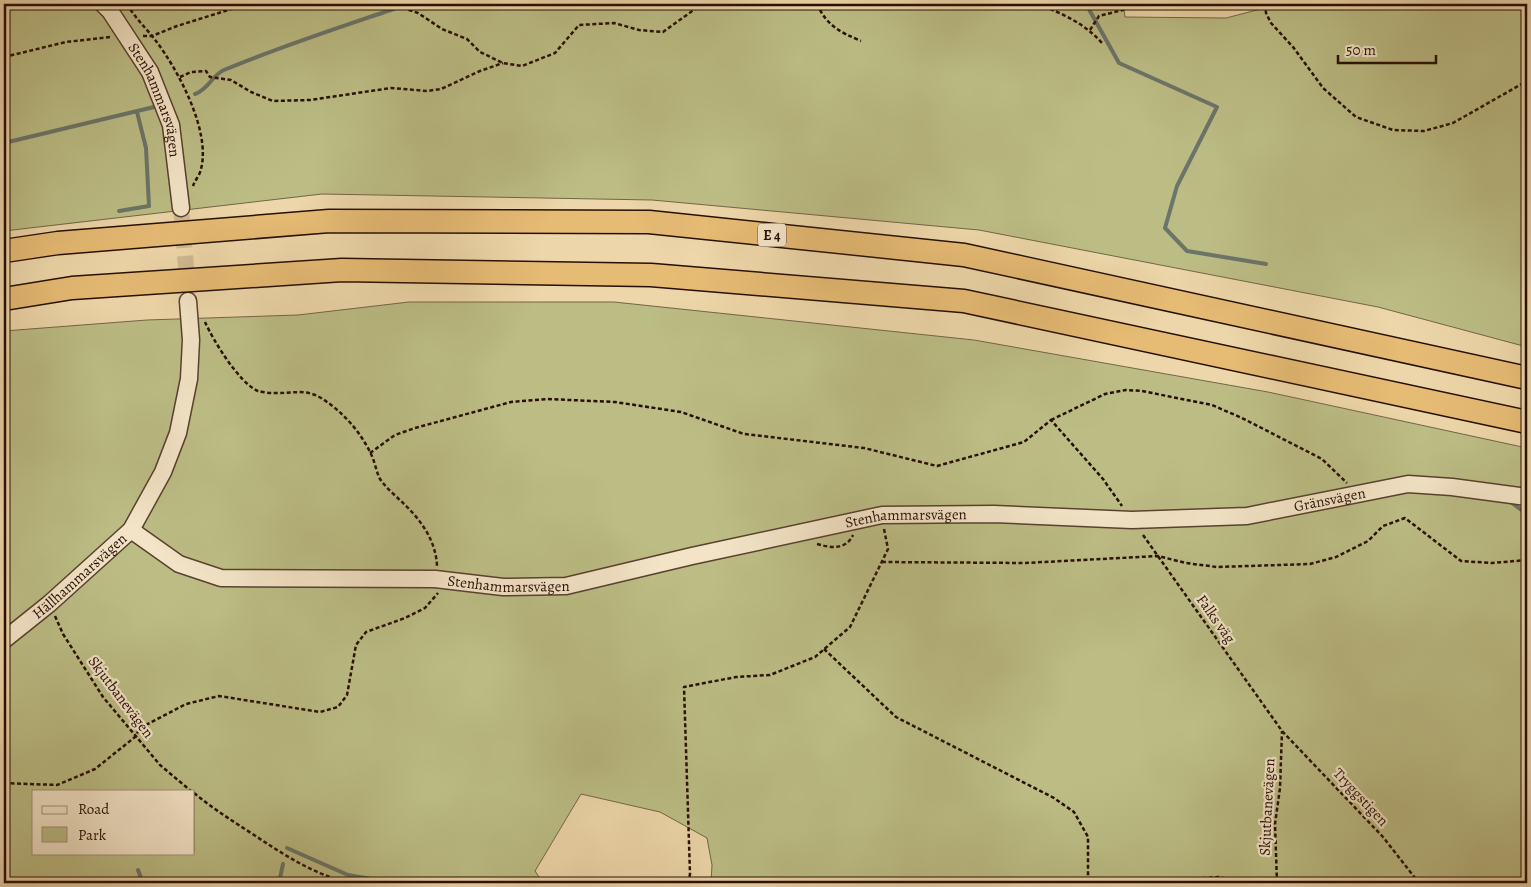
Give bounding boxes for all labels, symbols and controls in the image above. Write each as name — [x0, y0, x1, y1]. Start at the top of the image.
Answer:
scale bar — [1338, 32, 1436, 64]
street label: Stenhammarsvägen — [123, 39, 185, 158]
text: 50 m — [1346, 40, 1376, 60]
road number: E 4 — [758, 224, 786, 246]
street label: Gränsvägen — [1292, 483, 1367, 516]
street label: Stenhammarsvägen — [843, 504, 967, 533]
street label: Hällhammarsvägen — [28, 529, 131, 623]
street label: Stenhammarsvägen — [446, 571, 570, 597]
street label: Falks väg — [1192, 591, 1240, 648]
street label: Skjutbanevägen — [84, 652, 158, 742]
street label: Skjutbanevägen — [1254, 758, 1280, 856]
street label: Tryggstigen — [1329, 764, 1393, 830]
legend — [32, 790, 195, 854]
text: Road — [78, 799, 110, 819]
text: Park — [78, 825, 107, 845]

